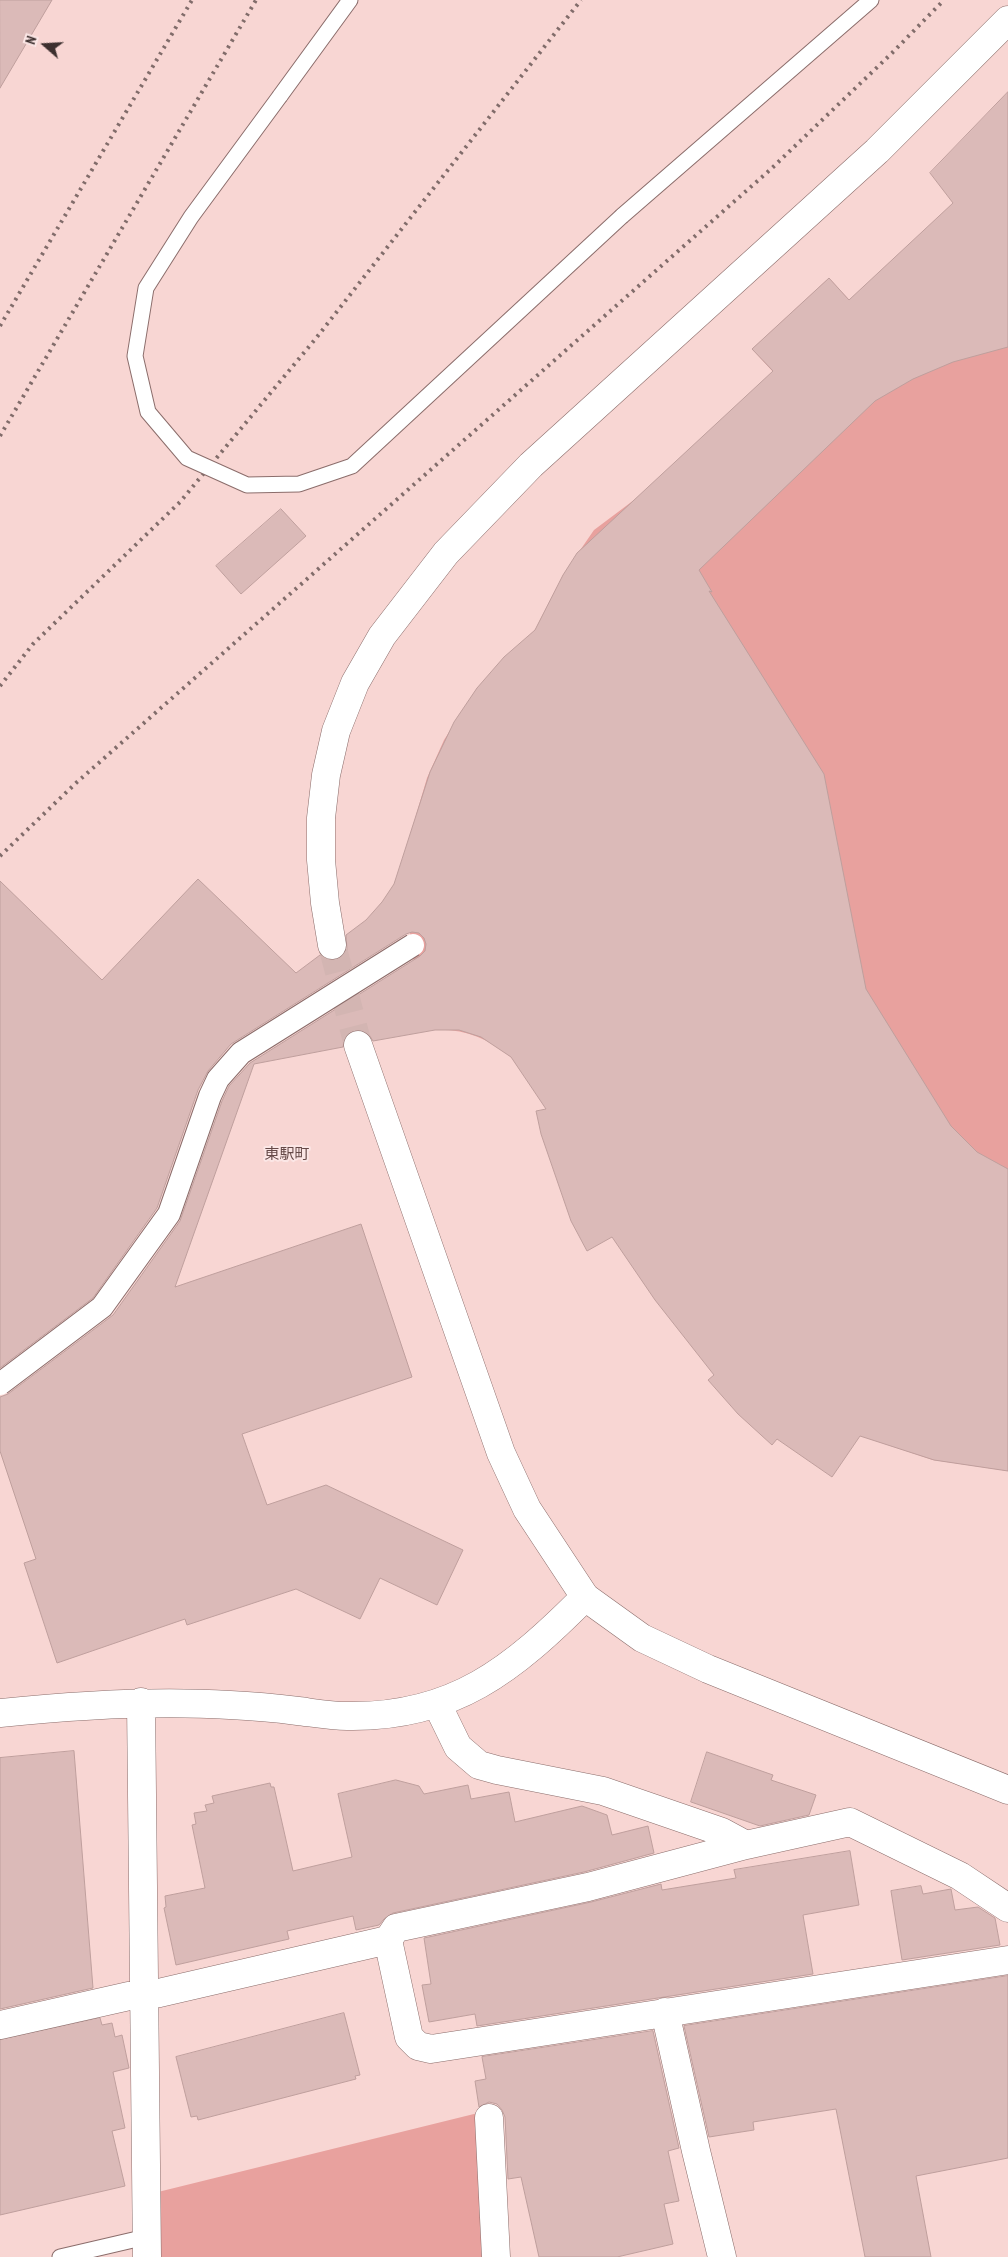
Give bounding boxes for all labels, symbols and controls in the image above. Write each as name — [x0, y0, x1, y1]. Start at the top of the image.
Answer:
north arrow — [20, 20, 70, 70]
text: N — [21, 34, 41, 47]
district label: 東駅町 — [265, 1146, 309, 1164]

